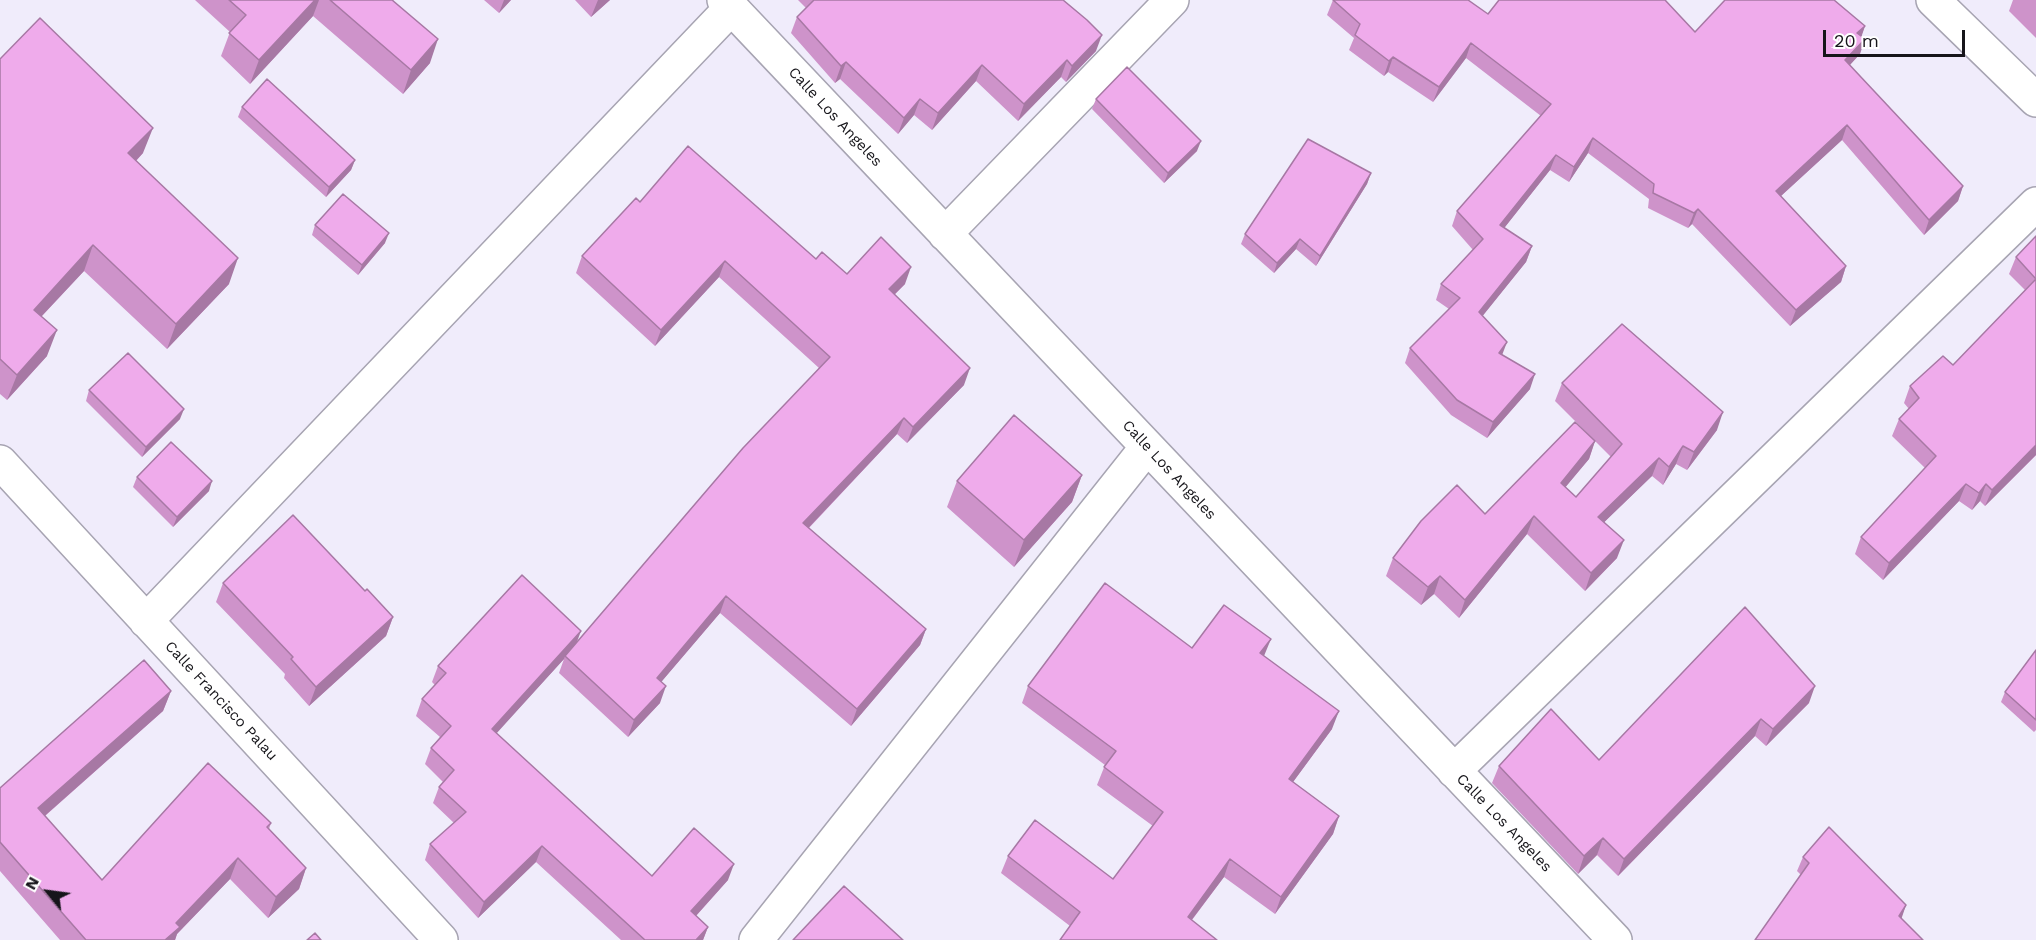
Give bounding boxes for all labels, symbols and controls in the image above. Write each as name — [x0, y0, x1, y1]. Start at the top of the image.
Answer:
scale bar — [1826, 18, 1968, 56]
text: 20 m — [1834, 30, 1879, 51]
street label: Calle Los Angeles — [784, 64, 886, 170]
street label: Calle Los Angeles — [1118, 417, 1220, 523]
street label: Calle Francisco Palau — [161, 638, 281, 764]
street label: Calle Los Angeles — [1453, 770, 1555, 876]
north arrow — [18, 862, 78, 922]
text: N — [21, 873, 43, 893]

